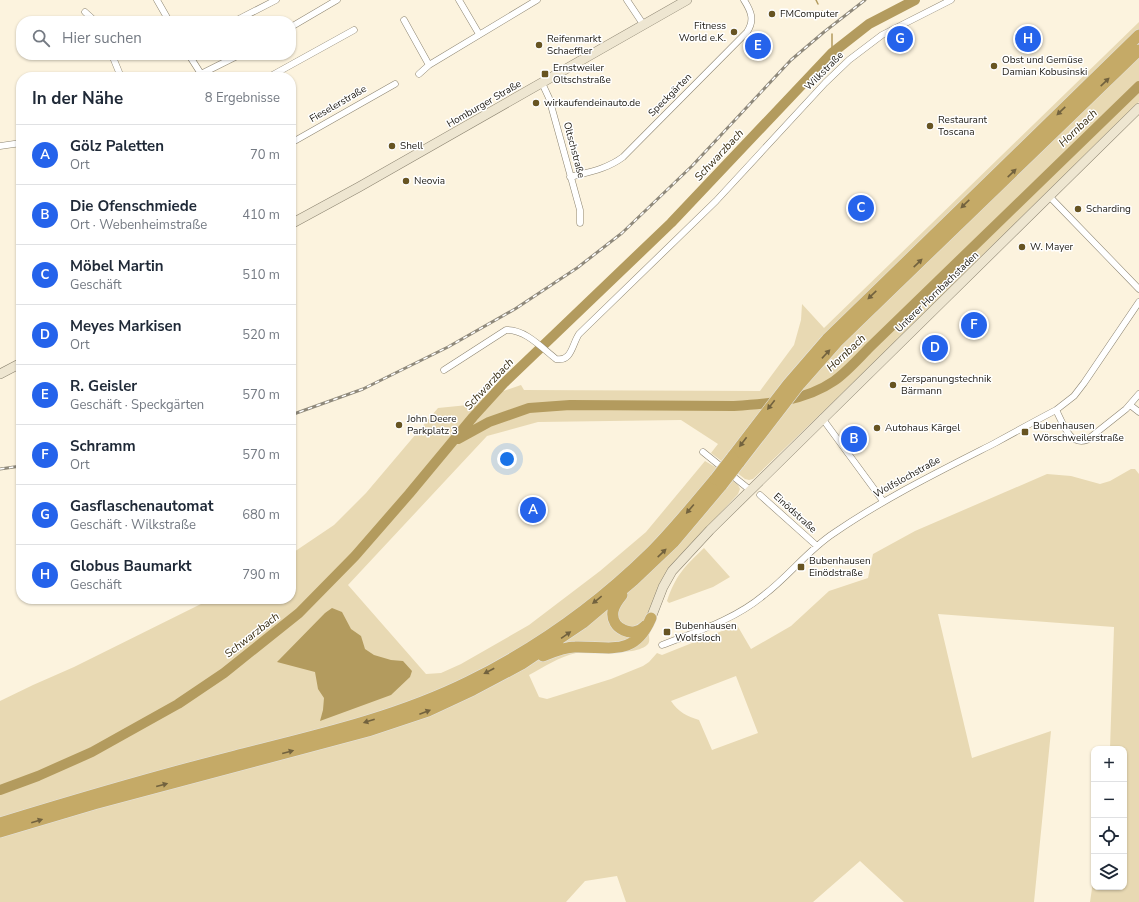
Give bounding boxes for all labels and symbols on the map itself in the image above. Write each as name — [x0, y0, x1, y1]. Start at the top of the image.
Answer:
place label: FMComputer — [780, 7, 839, 21]
marker: FMComputer — [767, 9, 777, 19]
place label: Fitness World e.K. — [679, 19, 726, 45]
pin: G — [887, 24, 913, 54]
pin: H — [1015, 24, 1041, 54]
marker: Fitness World e.K. — [729, 27, 739, 37]
pin: E — [745, 31, 771, 61]
place label: Reifenmarkt Schaeffler — [547, 32, 602, 58]
marker: Reifenmarkt Schaeffler — [534, 40, 544, 50]
street label: Wilkstraße — [801, 48, 847, 94]
place label: Obst und Gemüse Damian Kobusinski — [1002, 53, 1087, 79]
place label: Ernstweiler Oltschstraße — [553, 61, 611, 87]
marker: Obst und Gemüse Damian Kobusinski — [989, 61, 999, 71]
marker: Ernstweiler Oltschstraße — [540, 69, 550, 79]
street label: Speckgärten — [645, 70, 695, 120]
street label: Homburger Straße — [444, 77, 524, 131]
one-way arrow — [1100, 78, 1110, 87]
street label: Fieselerstraße — [307, 82, 369, 126]
place label: wirkaufendeinauto.de — [544, 96, 640, 110]
marker: wirkaufendeinauto.de — [531, 98, 541, 108]
water label: Hornbach — [1055, 106, 1101, 150]
one-way arrow — [1056, 106, 1066, 116]
place label: Restaurant Toscana — [938, 113, 988, 139]
street label: Oltschstraße — [560, 120, 588, 180]
marker: Restaurant Toscana — [925, 121, 935, 131]
water label: Schwarzbach — [691, 126, 747, 184]
place label: Shell — [400, 139, 423, 153]
marker: Shell — [387, 141, 397, 151]
one-way arrow — [1007, 168, 1017, 178]
place label: Neovia — [414, 174, 445, 188]
marker: Neovia — [401, 176, 411, 186]
pin: C — [848, 193, 874, 223]
one-way arrow — [960, 199, 970, 209]
place label: Scharding — [1086, 202, 1131, 216]
marker: Scharding — [1073, 204, 1083, 214]
place label: W. Mayer — [1030, 240, 1074, 254]
marker: W. Mayer — [1017, 242, 1027, 252]
street label: Unterer Hornbachstaden — [892, 248, 982, 336]
one-way arrow — [913, 258, 923, 268]
one-way arrow — [867, 290, 877, 299]
pin: F — [961, 310, 987, 340]
water label: Hornbach — [823, 331, 869, 375]
pin: D — [922, 333, 948, 363]
one-way arrow — [821, 350, 830, 359]
water label: Schwarzbach — [461, 355, 517, 413]
place label: Zerspanungstechnik Bärmann — [901, 372, 992, 398]
marker: Zerspanungstechnik Bärmann — [888, 380, 898, 390]
one-way arrow — [767, 399, 776, 410]
place label: John Deere Parkplatz 3 — [406, 412, 458, 438]
place label: Bubenhausen Wörschweilerstraße — [1033, 419, 1124, 445]
marker: John Deere Parkplatz 3 — [394, 420, 404, 430]
place label: Autohaus Kärgel — [885, 421, 960, 435]
marker: Autohaus Kärgel — [872, 423, 882, 433]
pin: B — [841, 424, 867, 454]
marker: Bubenhausen Wörschweilerstraße — [1020, 427, 1030, 437]
one-way arrow — [739, 436, 747, 447]
your location — [497, 449, 517, 469]
street label: Wolfslochstraße — [871, 453, 943, 501]
street label: Einödstraße — [770, 490, 820, 536]
pin: A — [520, 495, 546, 525]
one-way arrow — [685, 504, 694, 515]
one-way arrow — [657, 548, 667, 558]
place label: Bubenhausen Einödstraße — [809, 554, 871, 580]
marker: Bubenhausen Einödstraße — [796, 562, 806, 572]
one-way arrow — [591, 595, 602, 604]
water label: Schwarzbach — [222, 609, 282, 661]
place label: Bubenhausen Wolfsloch — [675, 619, 737, 645]
marker: Bubenhausen Wolfsloch — [662, 627, 672, 637]
one-way arrow — [561, 631, 571, 639]
one-way arrow — [483, 668, 494, 674]
one-way arrow — [419, 708, 431, 714]
one-way arrow — [362, 718, 374, 724]
one-way arrow — [282, 749, 294, 755]
one-way arrow — [157, 782, 169, 788]
one-way arrow — [32, 818, 44, 824]

